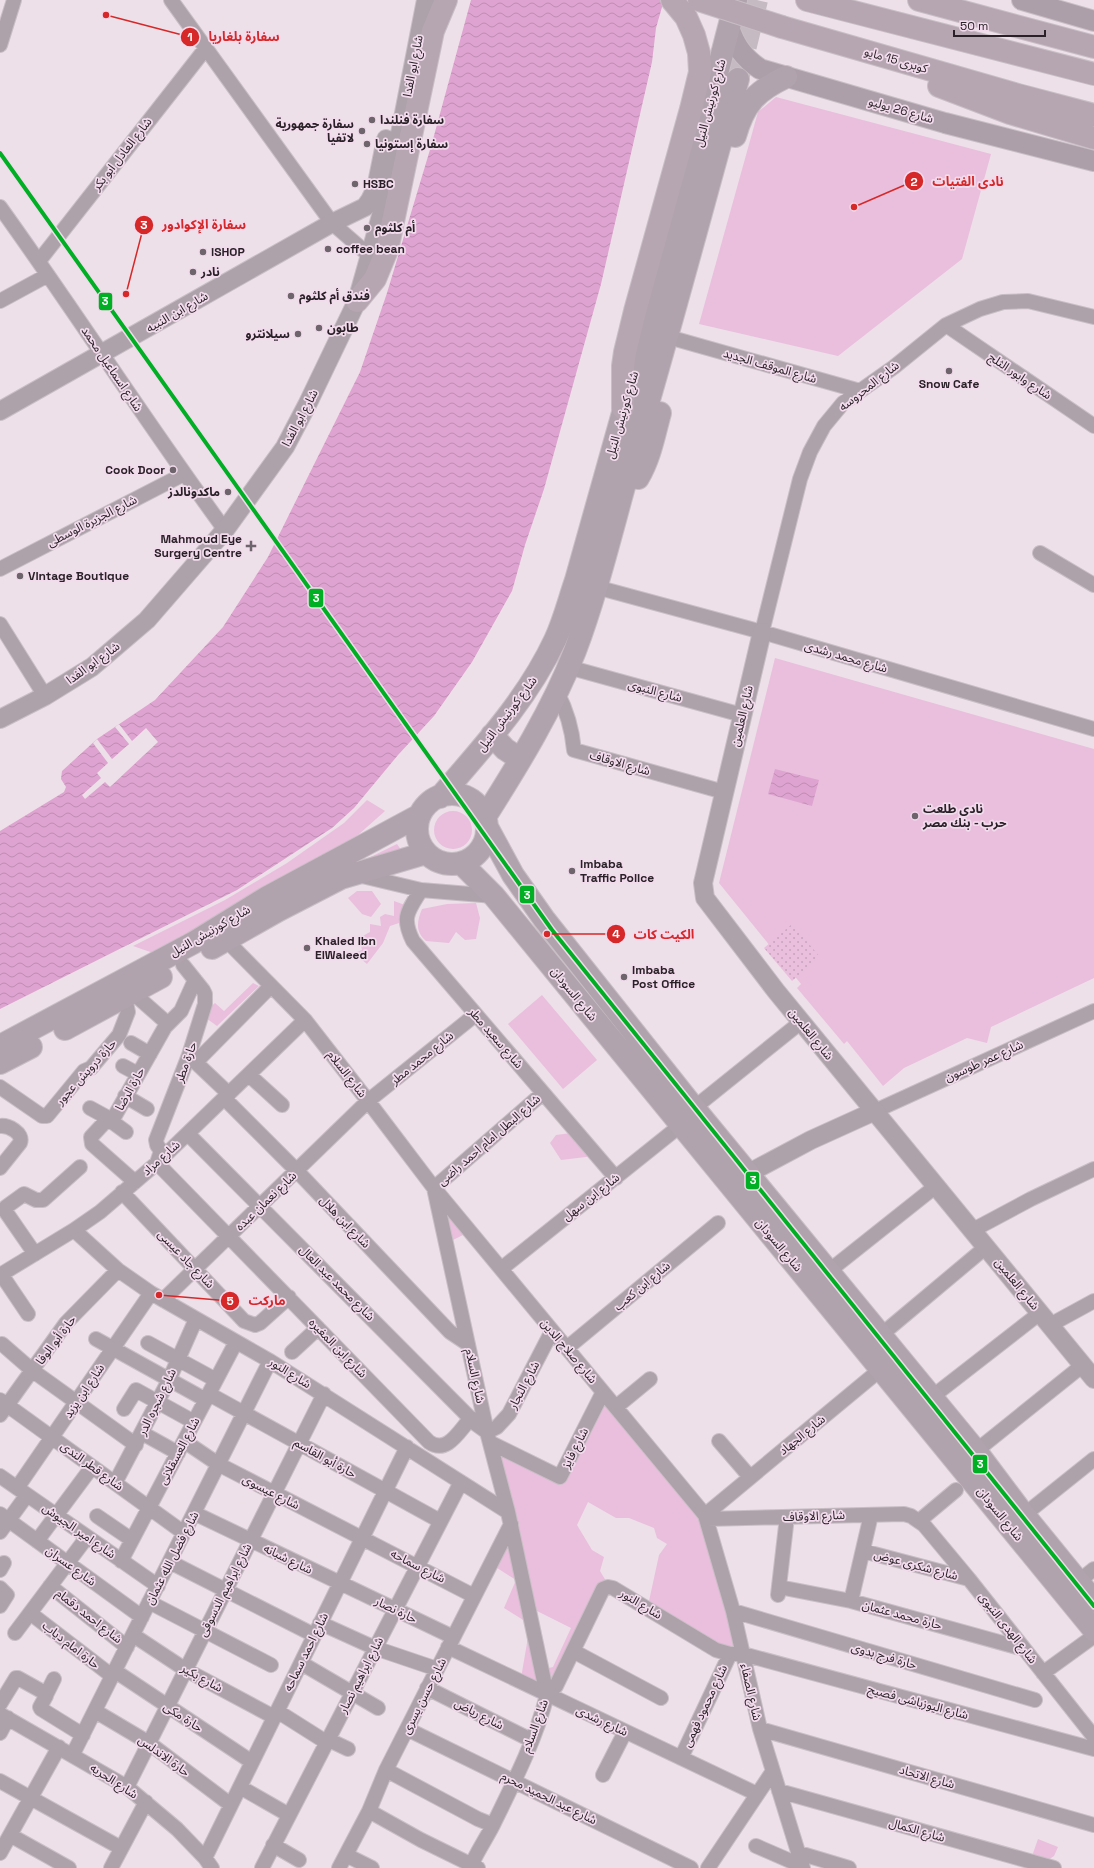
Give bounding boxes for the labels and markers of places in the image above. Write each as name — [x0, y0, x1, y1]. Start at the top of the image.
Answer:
callout: سفارة بلغاريا — [180, 24, 288, 49]
place label: سفارة فنلندا — [380, 112, 444, 128]
marker: سفارة فنلندا — [367, 115, 377, 125]
place label: سفارة جمهورية لاتفيا — [276, 116, 354, 146]
marker: سفارة جمهورية لاتفيا — [357, 126, 367, 136]
place label: سفارة إستونيا — [375, 136, 448, 153]
marker: سفارة إستونيا — [362, 139, 372, 149]
callout: نادى الفتيات — [904, 169, 1011, 194]
place label: HSBC — [363, 176, 394, 192]
marker: HSBC — [350, 179, 360, 189]
callout: سفارة الإكوادور — [134, 212, 254, 237]
place label: أم كلثوم — [375, 220, 415, 237]
marker: أم كلثوم — [362, 223, 372, 233]
place label: coffee bean — [336, 241, 405, 257]
place label: iSHOP — [211, 244, 245, 260]
marker: coffee bean — [323, 244, 333, 254]
marker: iSHOP — [198, 247, 208, 257]
place label: نادر — [200, 264, 220, 280]
marker: نادر — [188, 267, 198, 277]
place label: فندق أم كلثوم — [299, 288, 370, 305]
marker: فندق أم كلثوم — [286, 291, 296, 301]
place label: طابون — [327, 320, 359, 336]
marker: طابون — [314, 323, 324, 333]
place label: سيلانترو — [245, 326, 290, 342]
marker: سيلانترو — [293, 329, 303, 339]
marker: Snow Cafe — [944, 366, 954, 376]
place label: Snow Cafe — [919, 376, 979, 392]
place label: Cook Door — [105, 462, 165, 478]
marker: Cook Door — [168, 465, 178, 475]
place label: ماكدونالدز — [167, 484, 220, 500]
marker: ماكدونالدز — [223, 487, 233, 497]
place label: Mahmoud Eye Surgery Centre — [154, 531, 242, 561]
marker: Mahmoud Eye Surgery Centre — [245, 540, 257, 552]
place label: Vintage Boutique — [28, 568, 129, 584]
marker: Vintage Boutique — [15, 571, 25, 581]
place label: نادى طلعت حرب - بنك مصر — [922, 801, 1007, 831]
marker: نادى طلعت حرب - بنك مصر — [910, 811, 920, 821]
place label: Imbaba Traffic Police — [580, 856, 654, 886]
marker: Imbaba Traffic Police — [567, 866, 577, 876]
callout: الکيت کات — [606, 922, 703, 946]
place label: Khaled Ibn ElWaleed — [315, 933, 376, 963]
marker: Khaled Ibn ElWaleed — [302, 943, 312, 953]
place label: Imbaba Post Office — [632, 962, 695, 992]
marker: Imbaba Post Office — [619, 972, 629, 982]
callout: ماركت — [220, 1288, 293, 1313]

